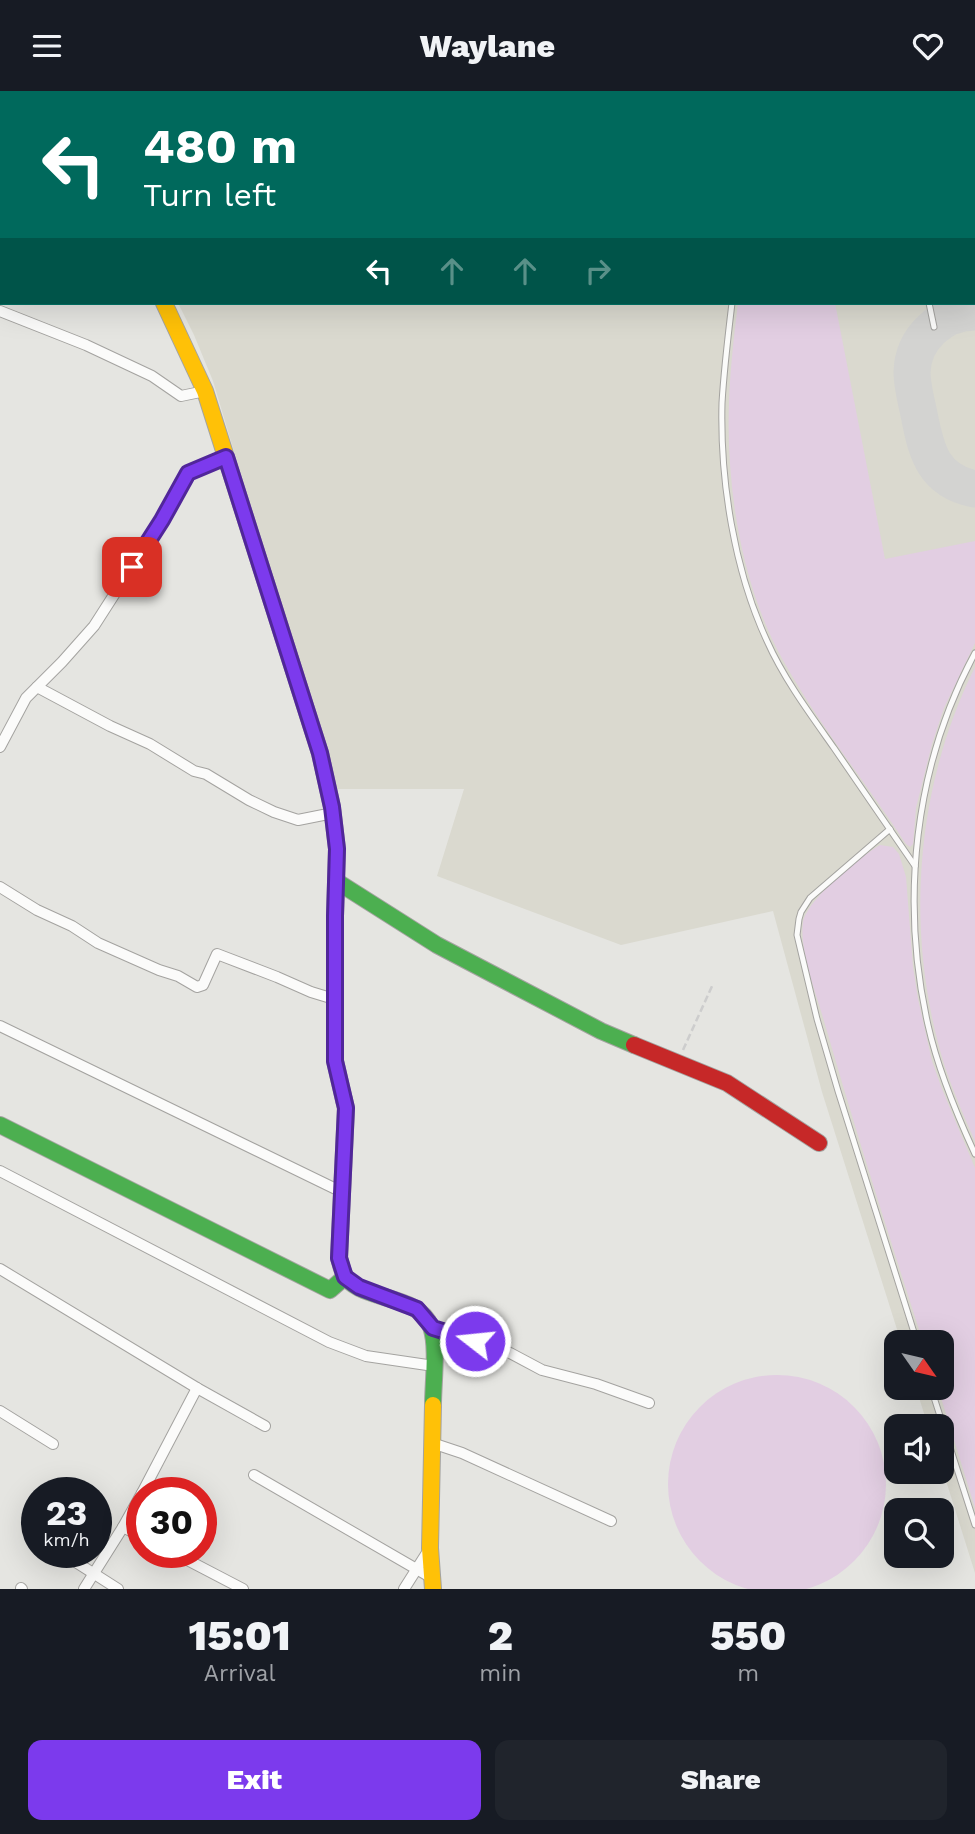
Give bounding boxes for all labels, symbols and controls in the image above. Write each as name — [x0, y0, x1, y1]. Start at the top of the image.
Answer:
icon: menu — [28, 27, 66, 65]
text: Waylane — [420, 27, 555, 65]
icon: heart — [909, 27, 947, 65]
text: 480 m — [143, 117, 297, 175]
icon: left — [28, 119, 119, 210]
text: Turn left — [143, 176, 276, 214]
icon: left — [360, 252, 398, 290]
icon: ahead — [433, 252, 471, 290]
icon: ahead — [506, 252, 544, 290]
icon: right — [579, 252, 617, 290]
pin — [102, 537, 162, 597]
icon: arrive — [113, 548, 151, 586]
position arrow — [438, 1304, 512, 1378]
north arrow — [884, 1330, 954, 1400]
map controls — [884, 1330, 954, 1568]
button: sound — [884, 1414, 954, 1484]
speed limit sign: 30 — [126, 1477, 217, 1568]
text: 23 — [46, 1492, 87, 1534]
button: search — [884, 1498, 954, 1568]
text: km/h — [43, 1529, 90, 1550]
text: 15:01 — [189, 1611, 291, 1660]
text: 2 — [488, 1611, 513, 1660]
text: 550 — [710, 1611, 786, 1660]
text: Arrival — [204, 1660, 276, 1687]
text: min — [479, 1660, 522, 1687]
text: m — [737, 1660, 759, 1687]
button: Exit — [28, 1740, 481, 1820]
button: Share — [495, 1740, 947, 1820]

